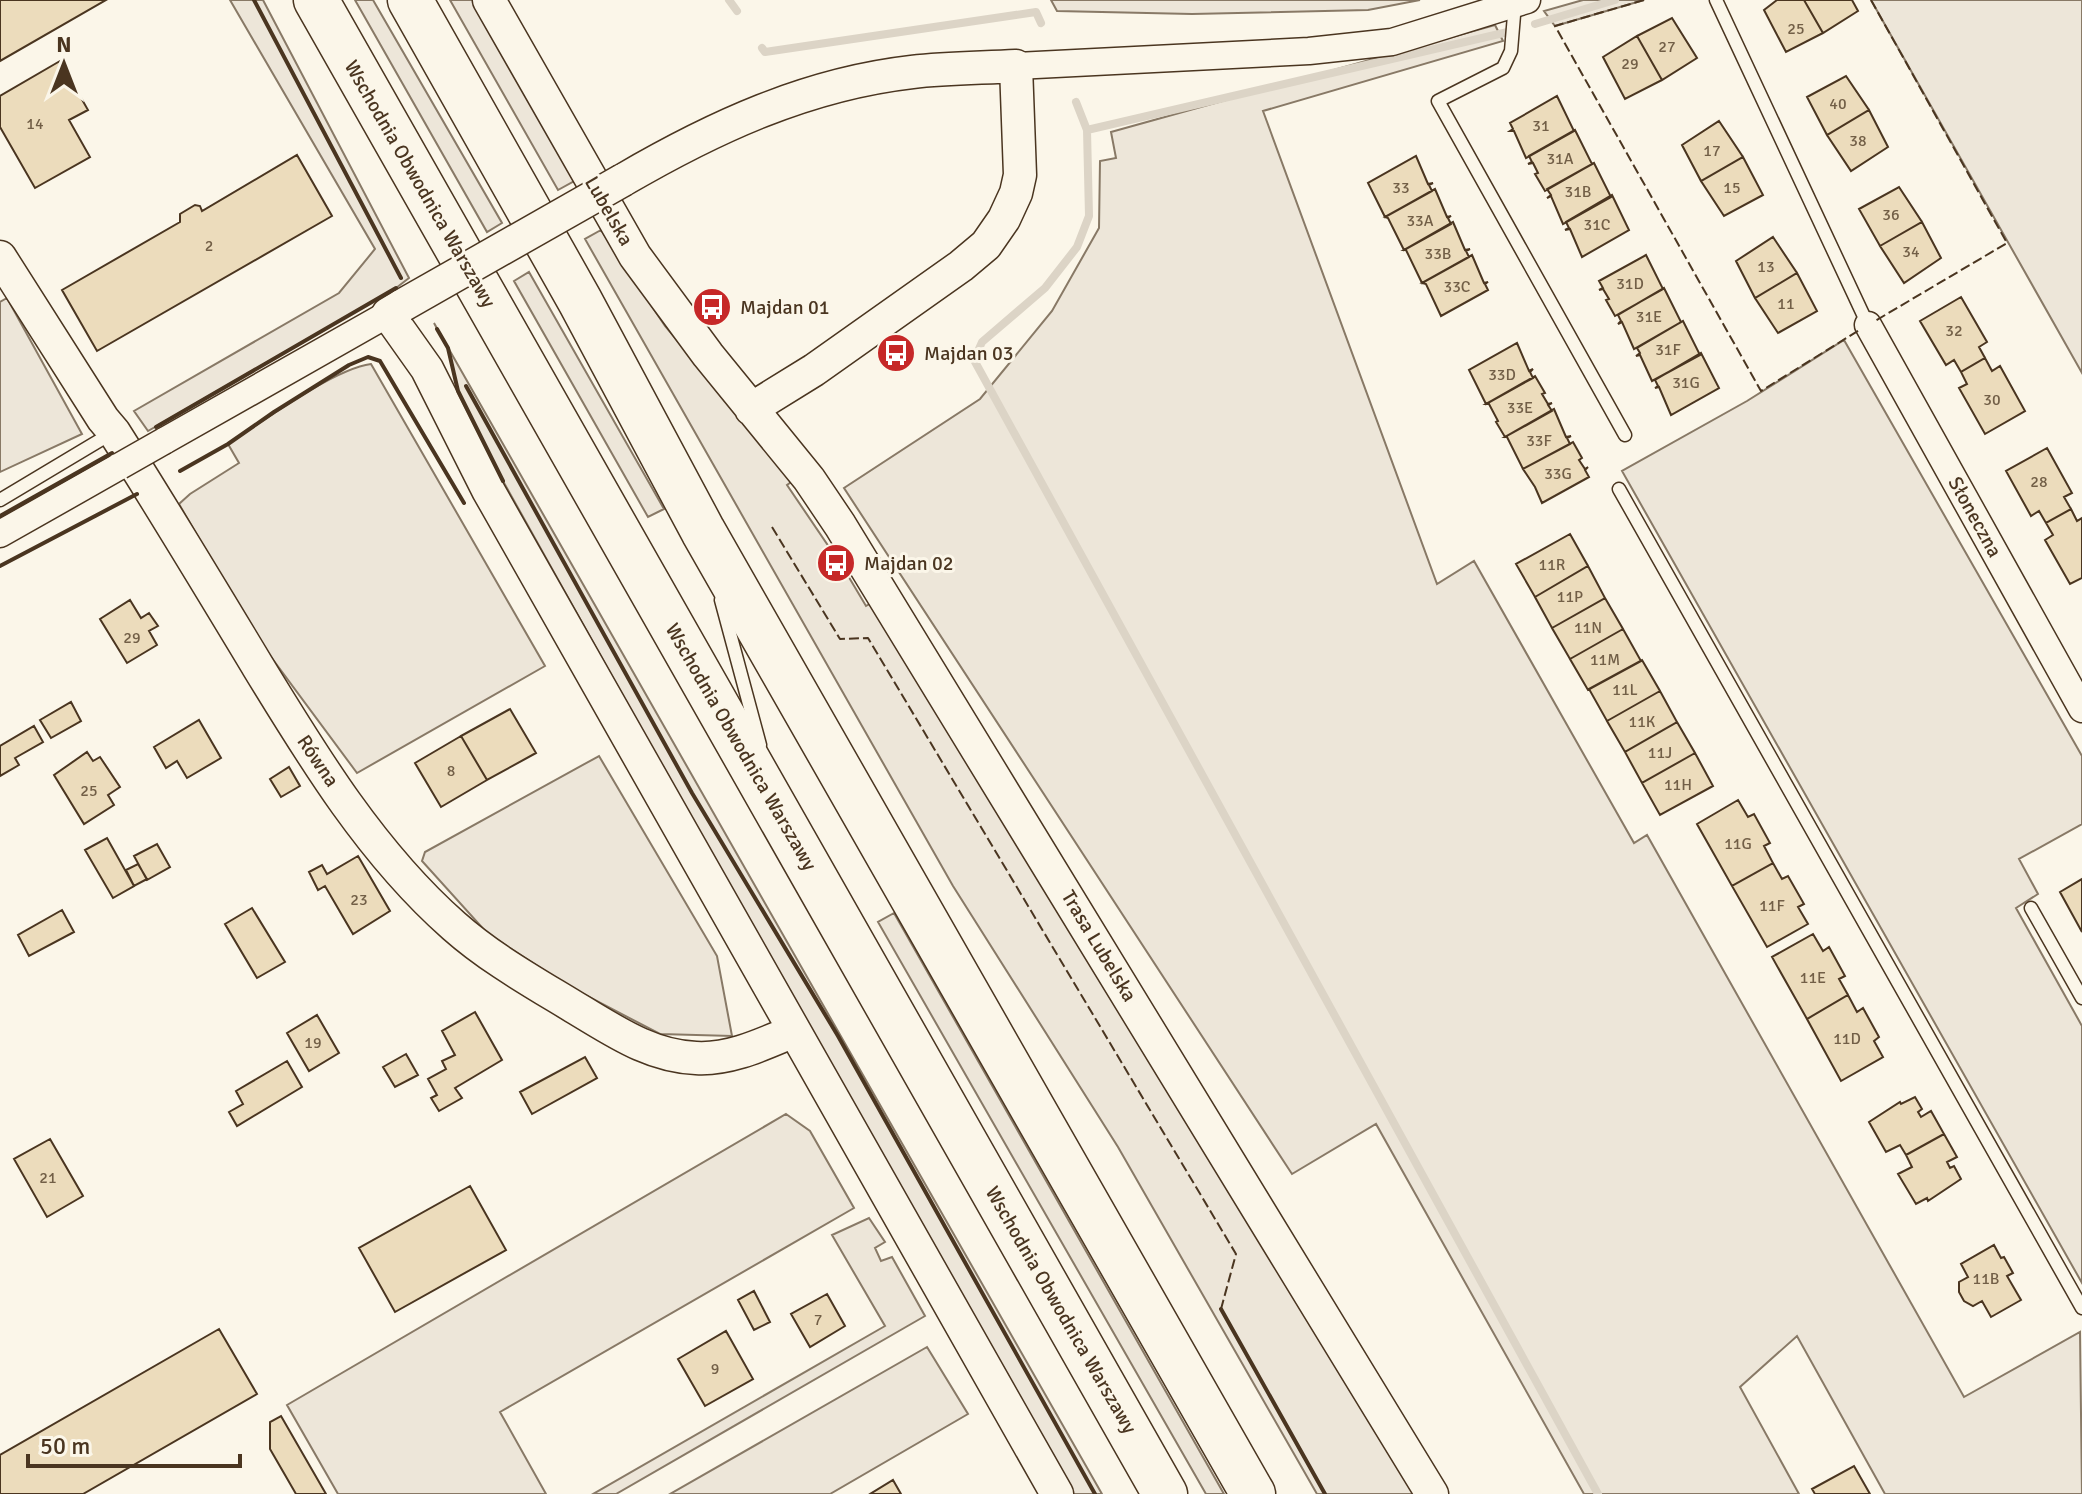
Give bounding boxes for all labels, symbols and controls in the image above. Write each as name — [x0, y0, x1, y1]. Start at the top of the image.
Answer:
house number: 25 — [1787, 19, 1805, 39]
north arrow — [24, 24, 104, 104]
text: N — [56, 31, 72, 58]
house number: 27 — [1658, 37, 1676, 57]
house number: 29 — [1621, 54, 1639, 74]
street label: Wschodnia Obwodnica Warszawy — [339, 56, 502, 313]
house number: 40 — [1829, 94, 1847, 114]
house number: 14 — [26, 114, 44, 134]
house number: 31 — [1532, 116, 1550, 136]
house number: 38 — [1849, 131, 1867, 151]
house number: 17 — [1703, 141, 1721, 161]
house number: 31A — [1546, 149, 1574, 169]
street label: Lubelska — [579, 172, 639, 250]
house number: 33 — [1392, 178, 1410, 198]
house number: 15 — [1723, 178, 1741, 198]
house number: 31B — [1565, 182, 1591, 202]
house number: 36 — [1882, 205, 1900, 225]
house number: 33A — [1406, 211, 1434, 231]
house number: 31C — [1584, 215, 1611, 235]
house number: 2 — [205, 236, 213, 256]
house number: 34 — [1902, 242, 1920, 262]
house number: 33B — [1425, 244, 1451, 264]
house number: 13 — [1757, 257, 1775, 277]
house number: 31D — [1616, 274, 1644, 294]
house number: 33C — [1444, 277, 1471, 297]
bus stop icon: Majdan 01 — [691, 286, 733, 328]
house number: 11 — [1777, 294, 1795, 314]
place label: Majdan 01 — [740, 295, 830, 320]
house number: 31E — [1636, 307, 1662, 327]
house number: 32 — [1945, 321, 1963, 341]
bus stop icon: Majdan 03 — [875, 332, 917, 374]
house number: 31F — [1655, 340, 1681, 360]
place label: Majdan 03 — [924, 341, 1014, 366]
house number: 33D — [1488, 365, 1516, 385]
house number: 31G — [1672, 373, 1700, 393]
house number: 30 — [1983, 390, 2001, 410]
house number: 33E — [1507, 398, 1533, 418]
house number: 33F — [1526, 431, 1552, 451]
house number: 33G — [1544, 464, 1572, 484]
street label: Słoneczna — [1943, 472, 2007, 562]
house number: 28 — [2030, 472, 2048, 492]
bus stop icon: Majdan 02 — [815, 542, 857, 584]
place label: Majdan 02 — [864, 551, 954, 576]
house number: 11R — [1539, 555, 1566, 575]
house number: 11P — [1557, 587, 1583, 607]
house number: 11N — [1574, 618, 1602, 638]
street label: Wschodnia Obwodnica Warszawy — [660, 619, 823, 876]
house number: 29 — [123, 628, 141, 648]
house number: 11M — [1590, 650, 1620, 670]
house number: 11L — [1612, 680, 1638, 700]
house number: 11K — [1629, 712, 1656, 732]
street label: Równa — [292, 730, 344, 792]
house number: 11J — [1648, 743, 1672, 763]
house number: 8 — [447, 761, 455, 781]
house number: 11H — [1664, 775, 1692, 795]
house number: 25 — [80, 781, 98, 801]
house number: 11G — [1724, 834, 1752, 854]
street label: Trasa Lubelska — [1056, 886, 1142, 1006]
house number: 23 — [350, 890, 368, 910]
house number: 11F — [1759, 896, 1785, 916]
house number: 11E — [1800, 968, 1826, 988]
house number: 11D — [1833, 1029, 1861, 1049]
house number: 19 — [304, 1033, 322, 1053]
house number: 21 — [39, 1168, 57, 1188]
street label: Wschodnia Obwodnica Warszawy — [980, 1182, 1143, 1439]
house number: 11B — [1973, 1269, 1999, 1289]
house number: 7 — [814, 1310, 822, 1330]
house number: 9 — [711, 1359, 719, 1379]
scale bar — [28, 1418, 240, 1468]
text: 50 m — [40, 1431, 90, 1461]

